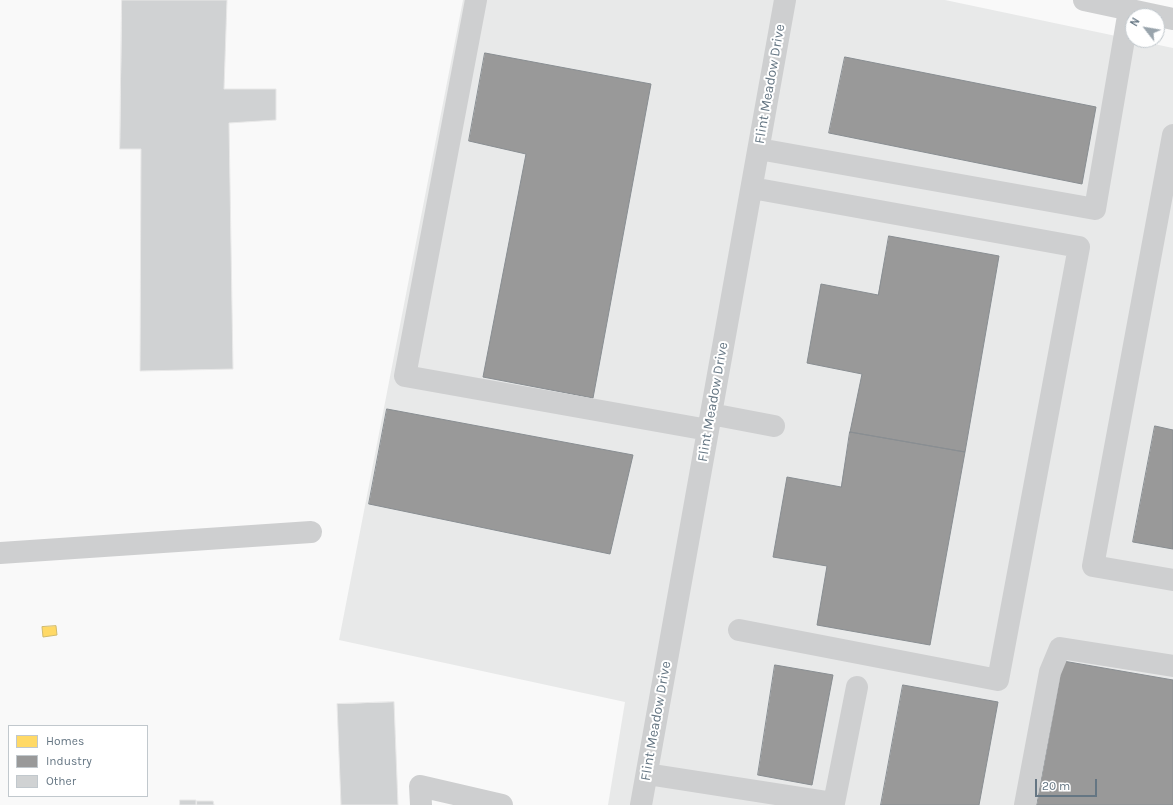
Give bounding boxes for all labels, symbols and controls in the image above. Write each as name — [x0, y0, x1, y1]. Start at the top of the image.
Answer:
north arrow — [1125, 8, 1165, 48]
text: N — [1128, 15, 1143, 29]
street label: Flint Meadow Drive — [751, 23, 789, 145]
street label: Flint Meadow Drive — [694, 341, 732, 463]
street label: Flint Meadow Drive — [637, 660, 675, 782]
legend — [8, 725, 148, 797]
text: Homes — [46, 734, 84, 748]
text: Industry — [46, 754, 92, 768]
scale bar — [1037, 771, 1099, 797]
text: Other — [46, 774, 76, 788]
text: 20 m — [1042, 779, 1070, 793]

